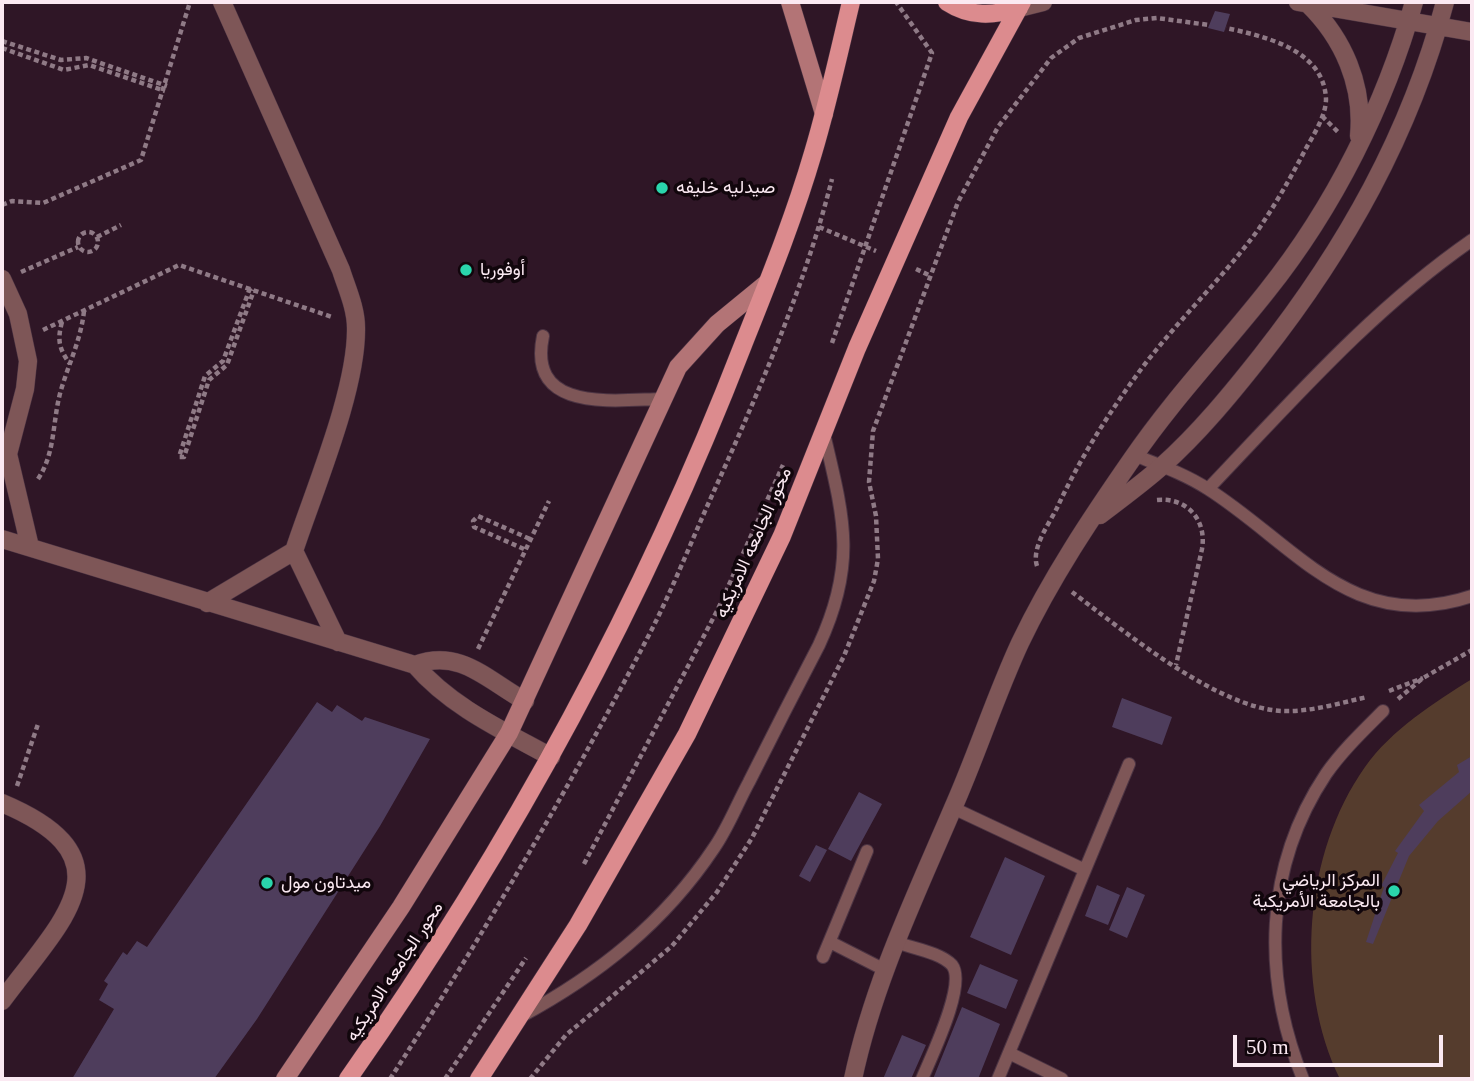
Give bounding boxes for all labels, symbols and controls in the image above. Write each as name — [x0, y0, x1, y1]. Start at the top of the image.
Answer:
place label: صيدليه خليفه — [676, 177, 775, 199]
marker: صيدليه خليفه — [654, 180, 670, 196]
place label: أوفوريا — [480, 259, 525, 281]
marker: أوفوريا — [458, 262, 474, 278]
street label: محور الجامعه الامريكيه — [711, 465, 797, 621]
place label: المركز الرياضي بالجامعة الأمريكية — [1252, 870, 1380, 912]
place label: ميدتاون مول — [281, 872, 371, 894]
marker: ميدتاون مول — [259, 875, 275, 891]
marker: المركز الرياضي بالجامعة الأمريكية — [1386, 883, 1402, 899]
street label: محور الجامعه الامريكيه — [342, 898, 448, 1046]
scale bar — [1236, 1021, 1446, 1066]
text: 50 m — [1246, 1035, 1289, 1059]

